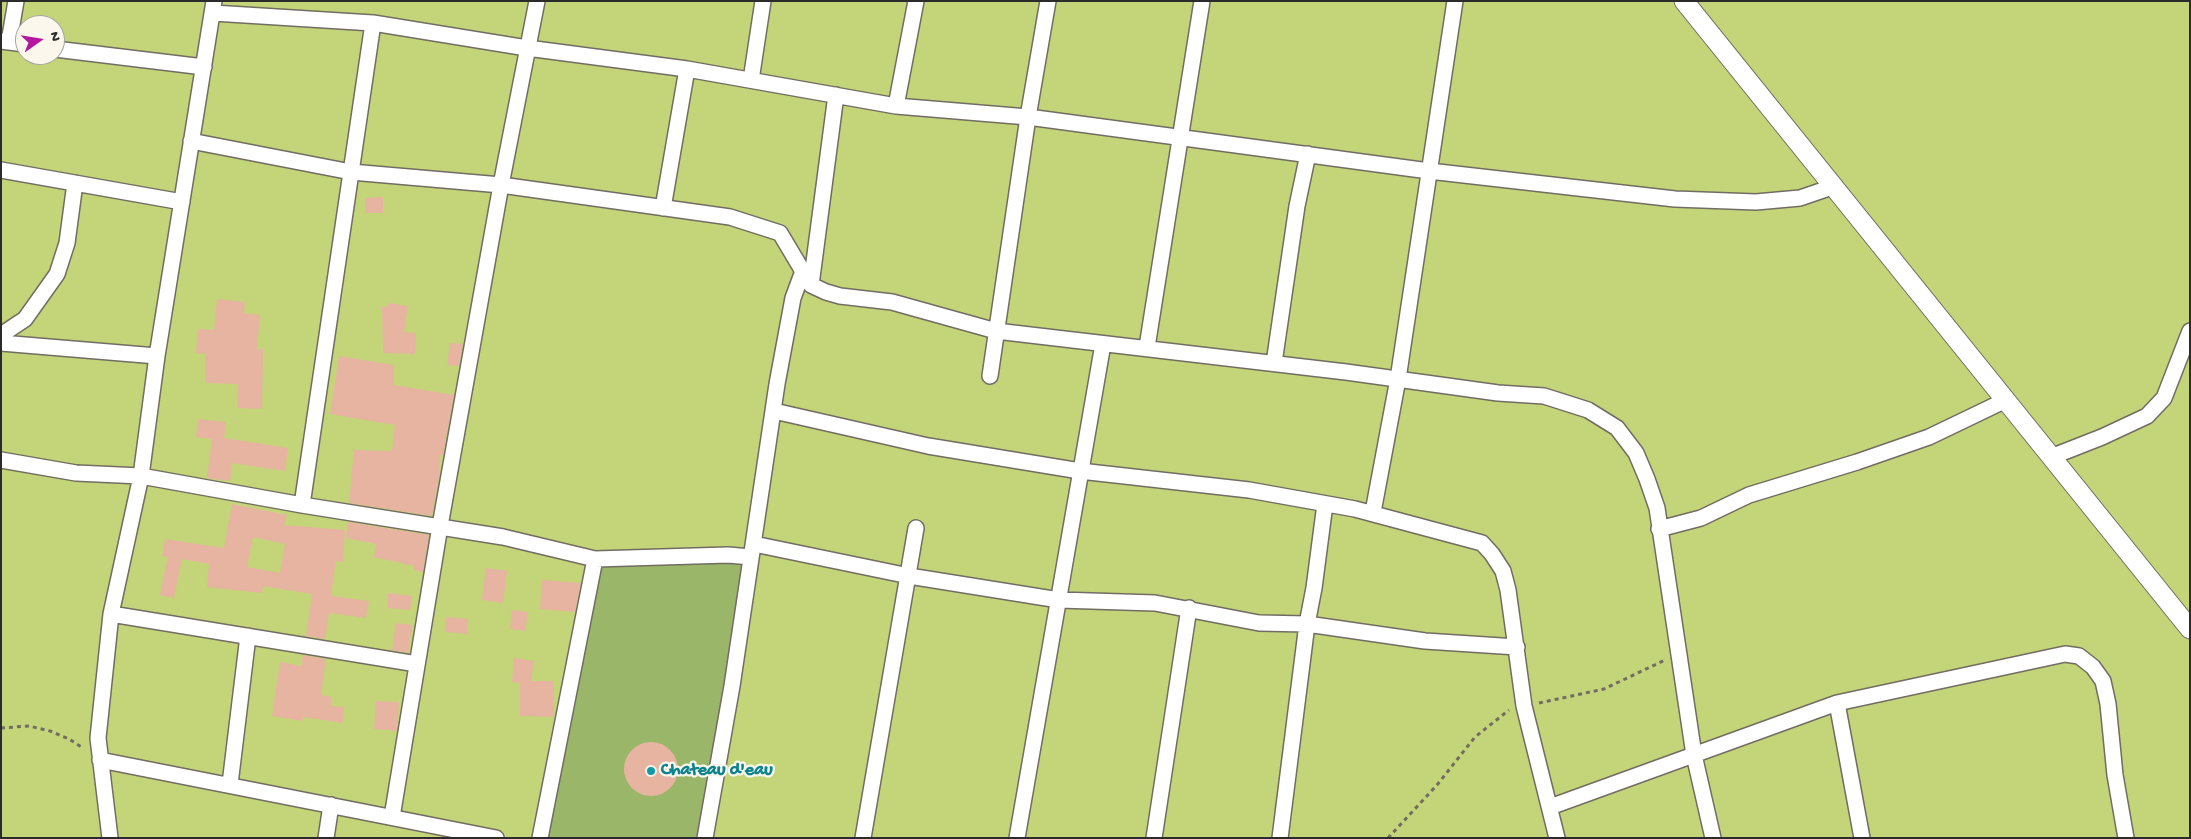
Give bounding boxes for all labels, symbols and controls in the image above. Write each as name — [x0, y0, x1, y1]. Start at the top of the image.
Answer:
north arrow — [15, 15, 65, 65]
text: N — [45, 30, 63, 43]
place label: Chateau d'eau — [661, 760, 773, 782]
marker: Chateau d'eau — [645, 765, 657, 777]

